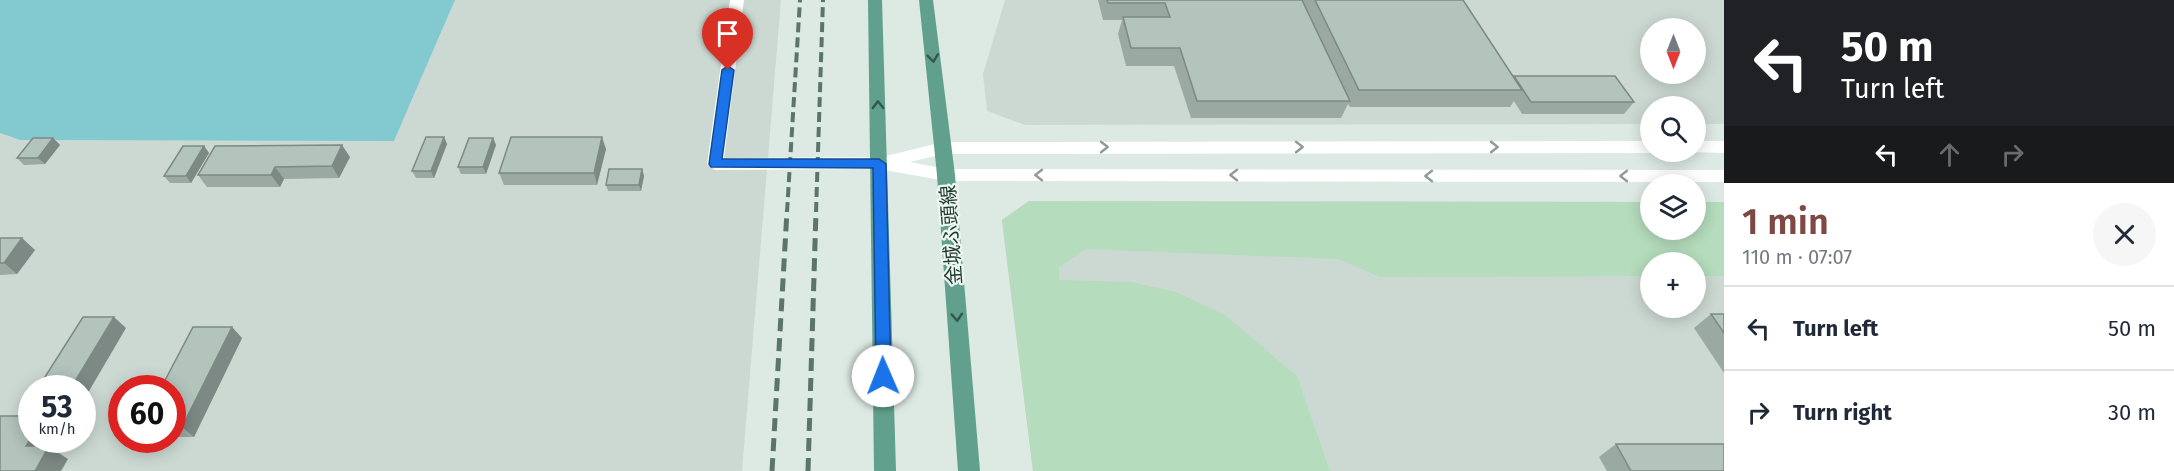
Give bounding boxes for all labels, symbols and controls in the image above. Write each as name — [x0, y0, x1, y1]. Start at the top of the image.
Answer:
pin — [702, 8, 753, 70]
icon: arrive — [711, 17, 744, 50]
north arrow — [1640, 18, 1706, 84]
map controls — [1640, 18, 1706, 318]
text: 50 m — [1841, 22, 1934, 72]
icon: left — [1742, 24, 1820, 102]
one-way arrow — [926, 54, 939, 63]
text: Turn left — [1841, 73, 1944, 105]
button: search — [1640, 96, 1706, 162]
one-way arrow — [872, 101, 884, 110]
icon: left — [1870, 138, 1903, 171]
icon: ahead — [1933, 138, 1966, 171]
icon: right — [1996, 138, 2029, 171]
one-way arrow — [1099, 141, 1108, 154]
one-way arrow — [1294, 141, 1303, 153]
one-way arrow — [1489, 141, 1498, 153]
one-way arrow — [1034, 169, 1043, 181]
one-way arrow — [1229, 169, 1238, 181]
one-way arrow — [1424, 169, 1433, 182]
one-way arrow — [1619, 170, 1628, 182]
button: layers — [1640, 174, 1706, 240]
street label: 金城ふ頭線 — [936, 184, 966, 286]
text: 1 min — [1742, 200, 1829, 244]
button: close — [2093, 203, 2156, 266]
text: 110 m · 07:07 — [1742, 245, 1852, 269]
button: + — [1640, 252, 1706, 318]
one-way arrow — [950, 312, 963, 321]
icon: left — [1742, 312, 1775, 345]
text: Turn left — [1793, 315, 1878, 342]
text: 50 m — [2108, 315, 2156, 342]
position arrow — [851, 344, 915, 408]
speed limit sign: 60 — [108, 375, 186, 453]
text: 53 — [41, 389, 73, 425]
icon: right — [1742, 396, 1775, 429]
text: Turn right — [1793, 399, 1892, 426]
text: 30 m — [2108, 399, 2156, 426]
text: km/h — [38, 420, 76, 438]

